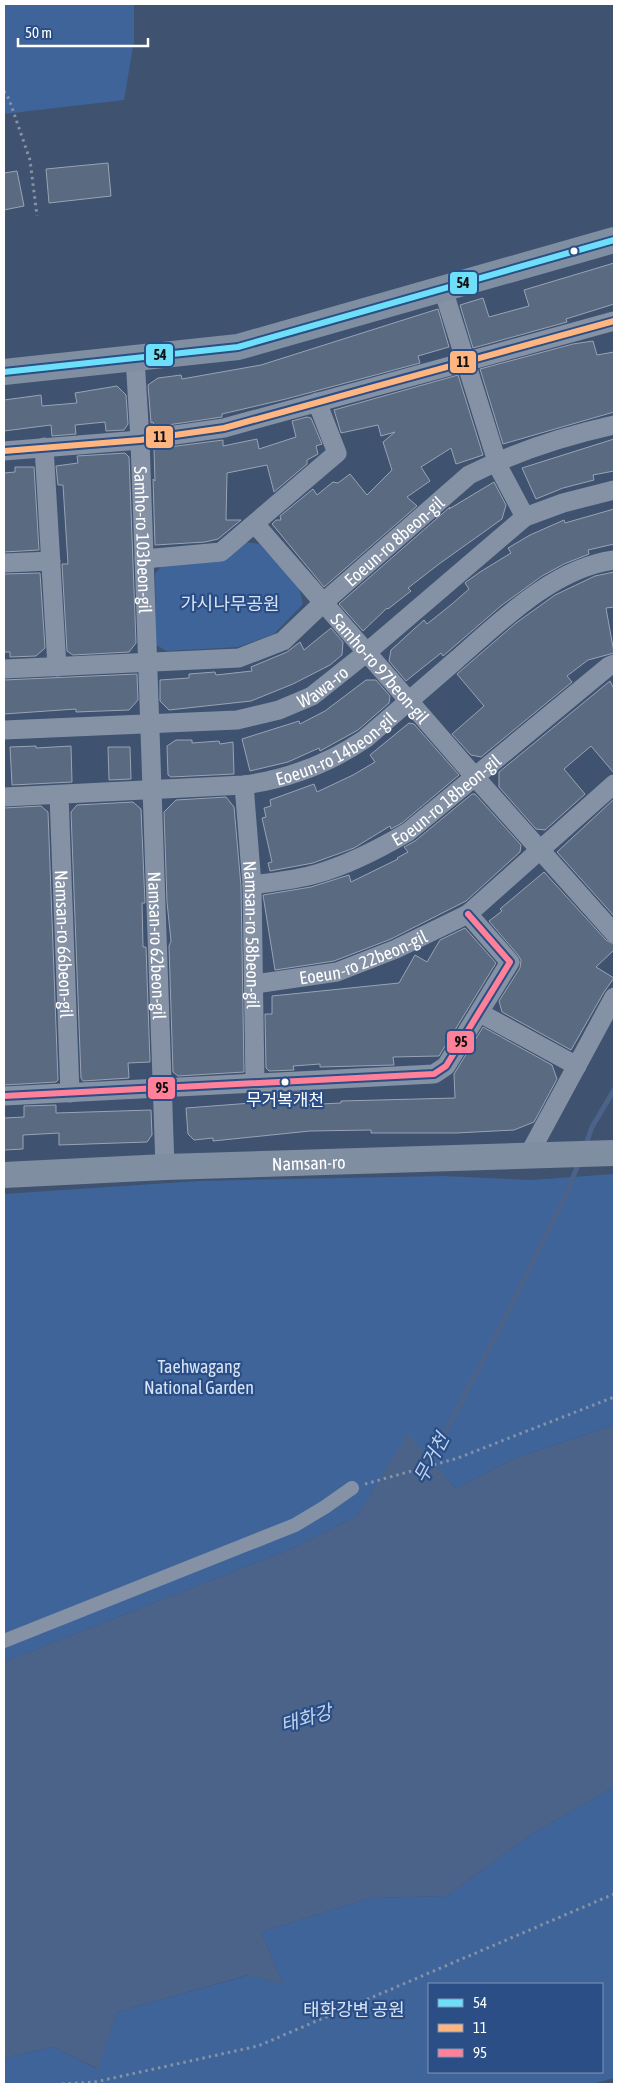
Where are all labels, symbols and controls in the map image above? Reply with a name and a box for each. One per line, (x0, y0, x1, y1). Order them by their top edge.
scale bar (18, 15, 148, 47)
text: 50 m (25, 24, 52, 41)
unlabelled marker (569, 246, 579, 256)
line badge: 54 (449, 271, 478, 295)
text: 54 (456, 275, 470, 291)
line badge: 54 (145, 343, 174, 367)
text: 54 (153, 347, 167, 363)
line badge: 11 (449, 350, 477, 374)
text: 11 (456, 354, 470, 370)
line badge: 11 (145, 425, 174, 449)
text: 11 (153, 429, 167, 445)
street label: Samho-ro 103beon-gil (130, 466, 156, 614)
street label: Eoeun-ro 8beon-gil (340, 491, 448, 590)
park label: 가시나무공원 (180, 593, 280, 614)
street label: Samho-ro 97beon-gil (327, 609, 434, 728)
street label: Wawa-ro (294, 661, 352, 712)
street label: Eoeun-ro 14beon-gil (273, 707, 399, 789)
street label: Eoeun-ro 18beon-gil (388, 749, 505, 850)
street label: Namsan-ro 58beon-gil (240, 860, 264, 1009)
street label: Namsan-ro 66beon-gil (51, 869, 78, 1019)
street label: Namsan-ro 62beon-gil (144, 871, 170, 1020)
street label: Eoeun-ro 22beon-gil (298, 925, 430, 988)
line badge: 95 (446, 1030, 475, 1054)
text: 95 (454, 1034, 468, 1050)
line badge: 95 (147, 1076, 176, 1100)
marker: 무거복개천 (280, 1077, 290, 1087)
text: 95 (155, 1080, 169, 1096)
place label: 무거복개천 (246, 1090, 324, 1110)
street label: Namsan-ro (272, 1151, 346, 1174)
park label: Taehwagang National Garden (144, 1356, 254, 1398)
water label: 무거천 (409, 1428, 454, 1486)
water label: 태화강 (278, 1700, 337, 1736)
legend (428, 1983, 603, 2073)
text: 54 (473, 1994, 487, 2011)
park label: 태화강변 공원 (303, 1999, 405, 2020)
text: 11 (473, 2019, 487, 2036)
text: 95 (473, 2044, 487, 2061)

